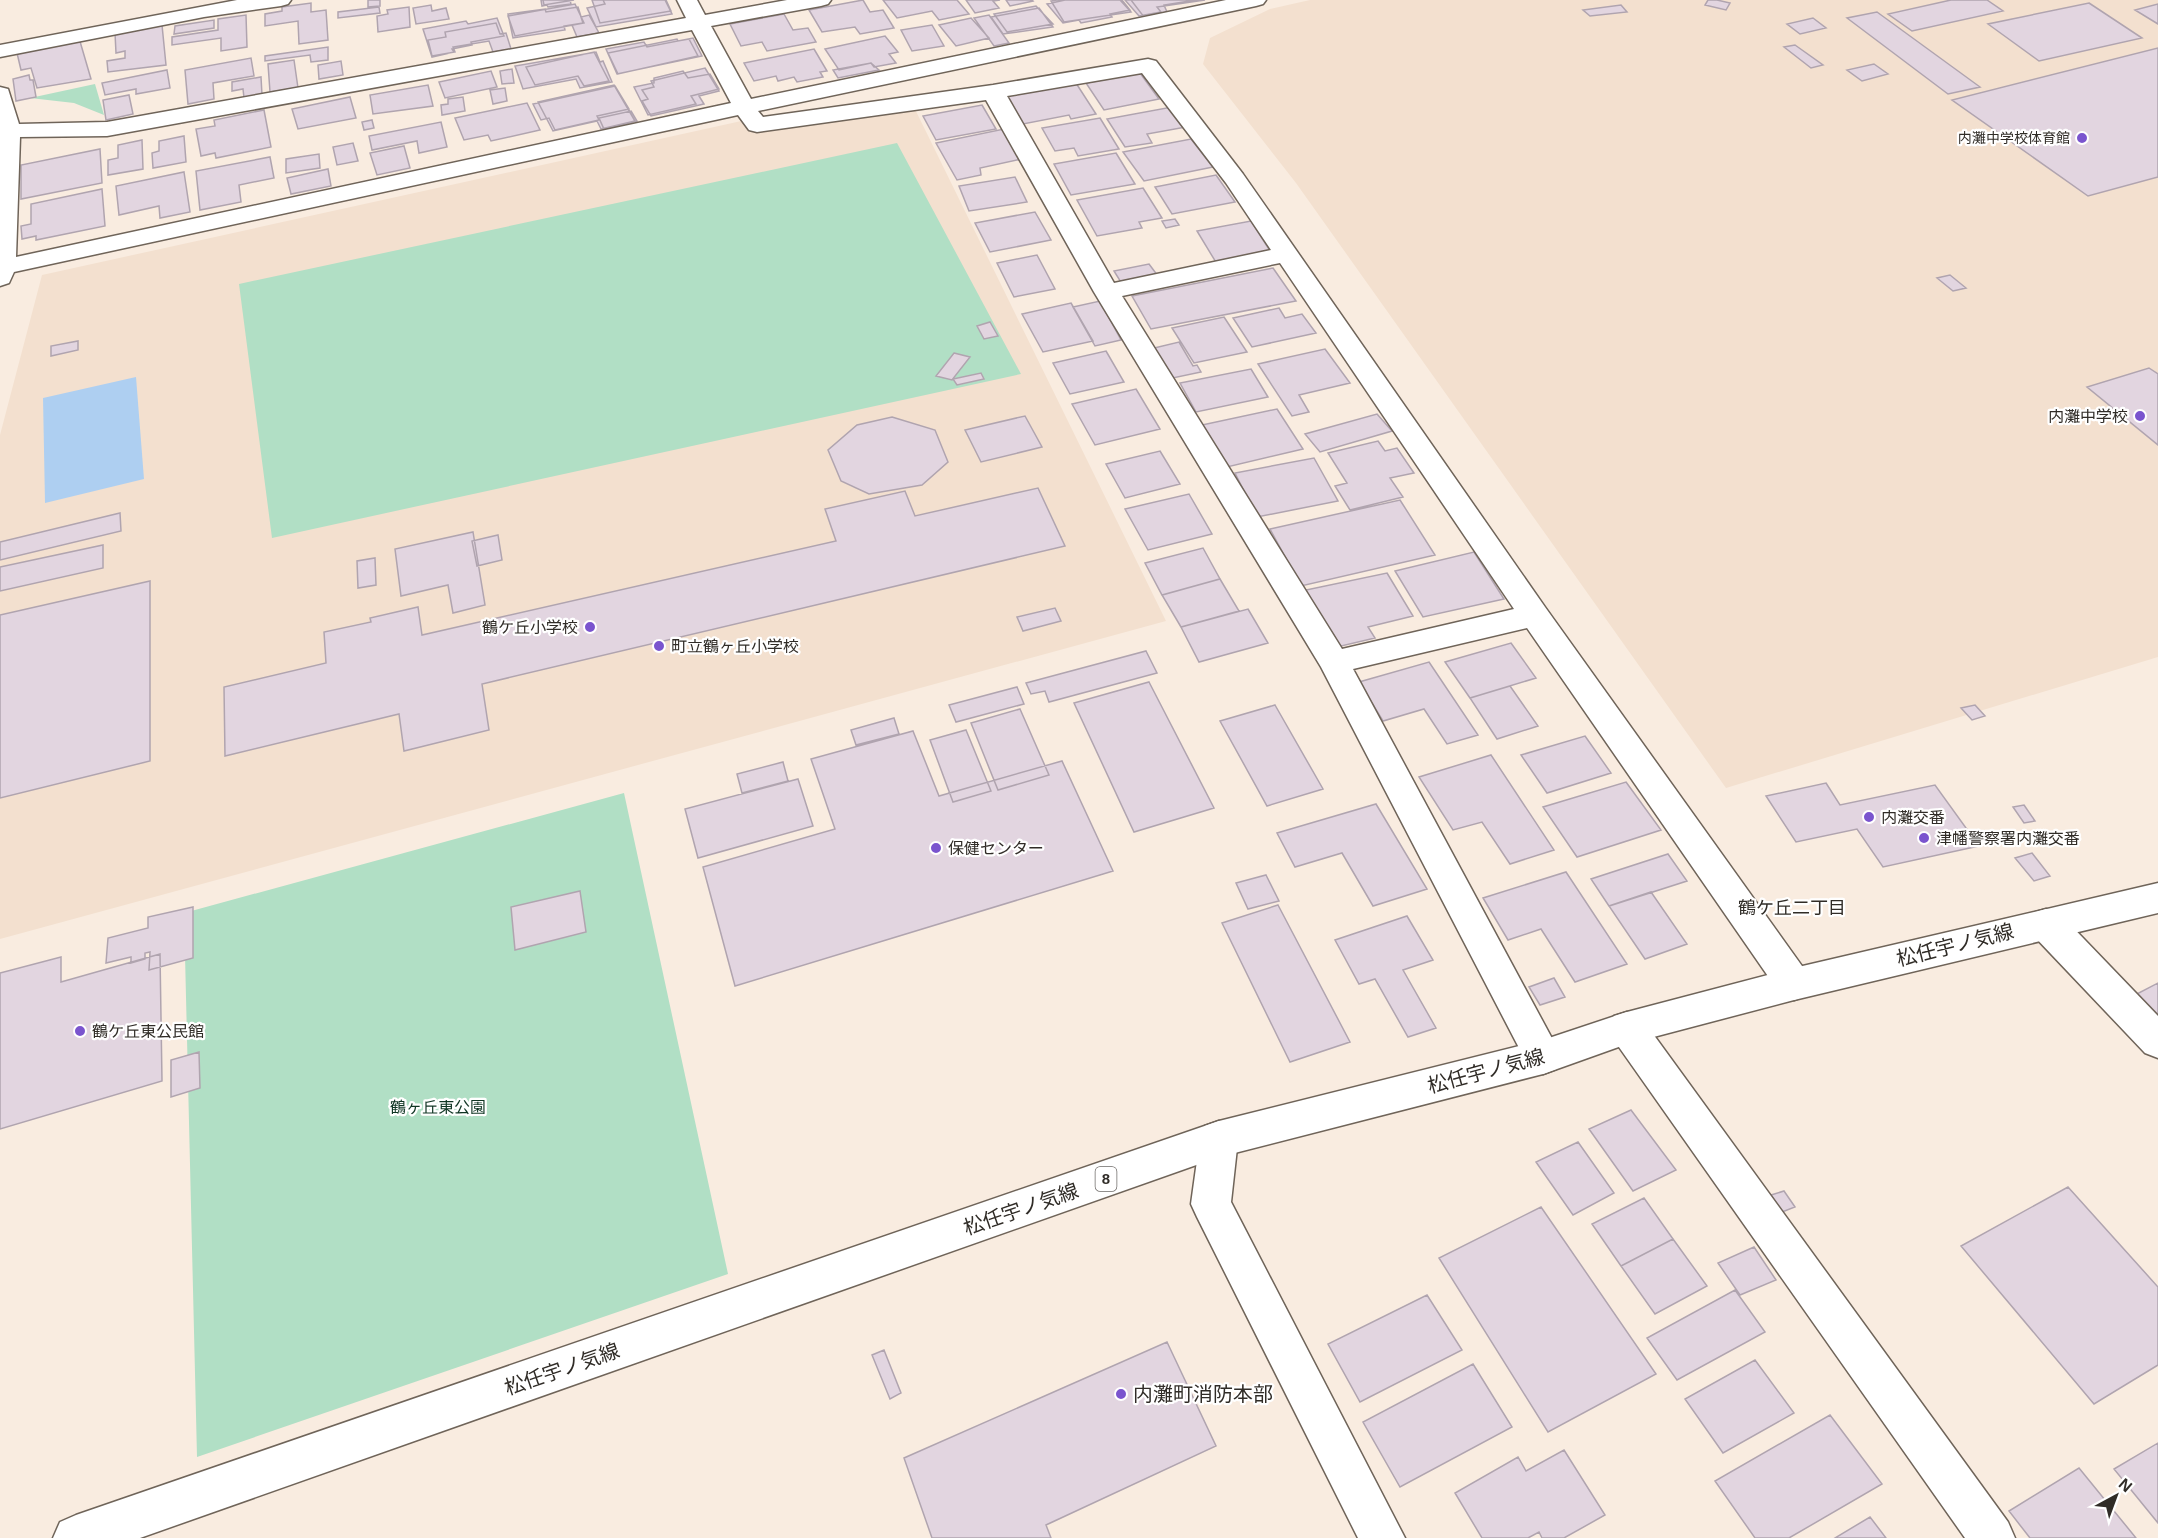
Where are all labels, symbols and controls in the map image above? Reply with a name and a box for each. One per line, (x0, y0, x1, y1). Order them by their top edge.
place label: 内灘中学校体育館 (1958, 130, 2070, 146)
marker: 内灘中学校体育館 (2075, 131, 2089, 145)
place label: 内灘中学校 (2048, 408, 2128, 425)
marker: 内灘中学校 (2133, 409, 2147, 423)
place label: 鶴ケ丘小学校 (482, 619, 578, 636)
marker: 鶴ケ丘小学校 (583, 620, 597, 634)
place label: 町立鶴ヶ丘小学校 (671, 638, 799, 655)
marker: 町立鶴ヶ丘小学校 (652, 639, 666, 653)
place label: 内灘交番 (1881, 809, 1945, 826)
marker: 内灘交番 (1862, 810, 1876, 824)
place label: 津幡警察署内灘交番 (1936, 830, 2080, 847)
marker: 津幡警察署内灘交番 (1917, 831, 1931, 845)
place label: 保健センター (948, 840, 1044, 857)
marker: 保健センター (929, 841, 943, 855)
district label: 鶴ケ丘二丁目 (1738, 898, 1846, 918)
street label: 松任宇ノ気線 (1894, 920, 2016, 970)
place label: 鶴ケ丘東公民館 (92, 1023, 204, 1040)
marker: 鶴ケ丘東公民館 (73, 1024, 87, 1038)
street label: 松任宇ノ気線 (1425, 1045, 1547, 1097)
park label: 鶴ヶ丘東公園 (390, 1099, 486, 1116)
road number: 8 (1096, 1167, 1116, 1191)
street label: 松任宇ノ気線 (961, 1179, 1081, 1239)
street label: 松任宇ノ気線 (502, 1339, 622, 1399)
place label: 内灘町消防本部 (1133, 1383, 1273, 1405)
marker: 内灘町消防本部 (1114, 1387, 1128, 1401)
north arrow (2086, 1466, 2146, 1526)
text: N (2116, 1475, 2135, 1495)

